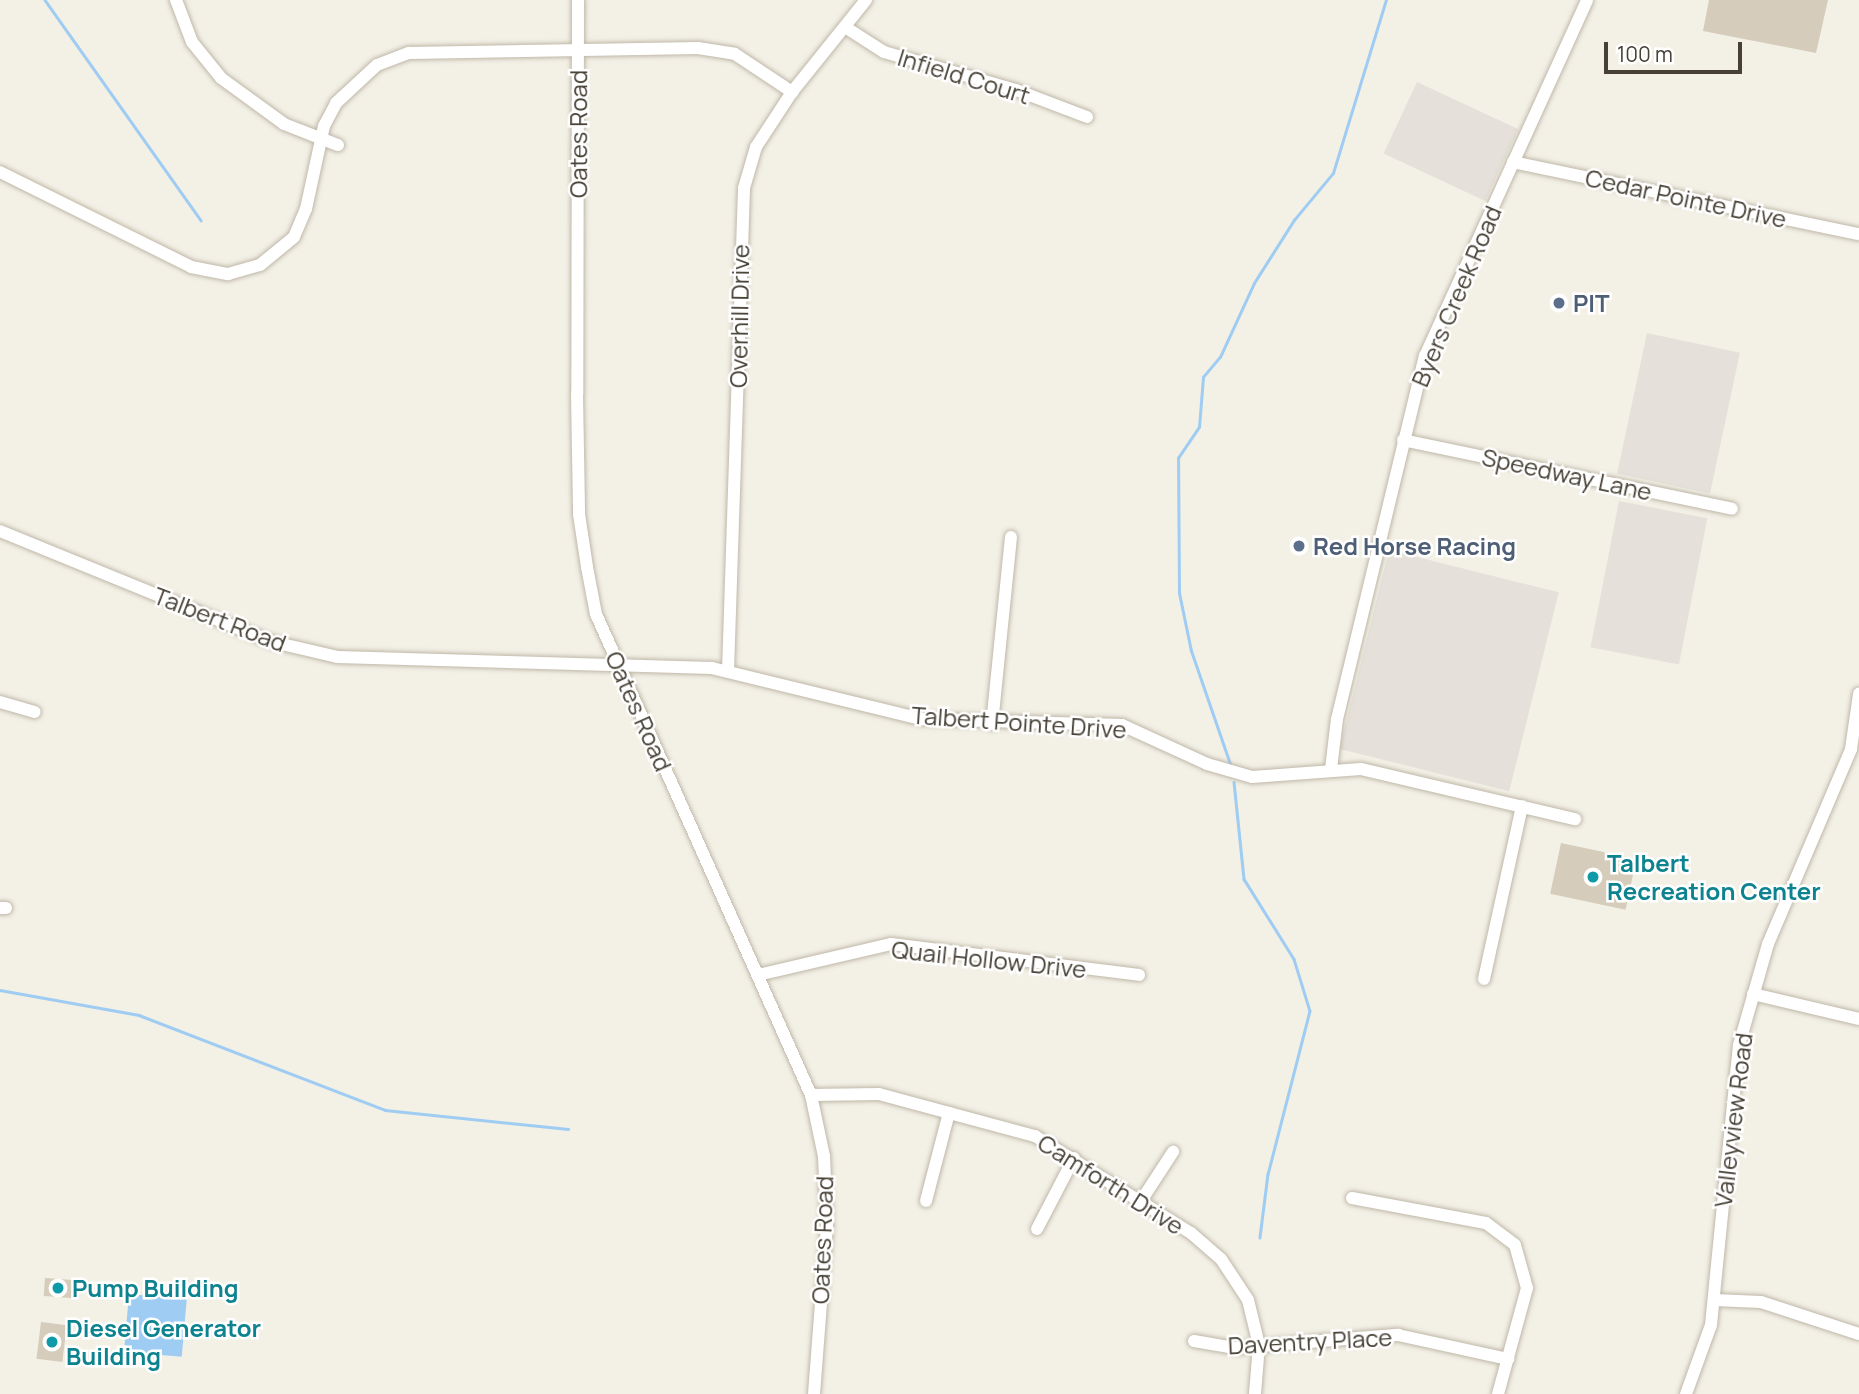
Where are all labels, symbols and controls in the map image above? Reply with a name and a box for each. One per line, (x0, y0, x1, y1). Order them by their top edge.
scale bar (1607, 28, 1745, 72)
text: 100 m (1617, 40, 1673, 68)
street label: Infield Court (894, 42, 1034, 110)
street label: Oates Road (564, 70, 592, 198)
street label: Cedar Pointe Drive (1583, 163, 1789, 233)
street label: Byers Creek Road (1405, 201, 1507, 391)
street label: Overhill Drive (723, 244, 755, 388)
place label: PIT (1573, 289, 1610, 317)
marker: PIT (1551, 295, 1567, 311)
street label: Speedway Lane (1479, 442, 1655, 506)
place label: Red Horse Racing (1313, 532, 1516, 560)
marker: Red Horse Racing (1291, 538, 1307, 554)
street label: Talbert Road (150, 581, 290, 657)
street label: Oates Road (600, 647, 678, 775)
street label: Talbert Pointe Drive (911, 700, 1127, 744)
place label: Talbert Recreation Center (1607, 849, 1821, 905)
marker: Talbert Recreation Center (1585, 869, 1601, 885)
street label: Quail Hollow Drive (890, 934, 1088, 984)
street label: Valleyview Road (1708, 1031, 1758, 1209)
street label: Camforth Drive (1033, 1128, 1189, 1240)
street label: Oates Road (805, 1175, 839, 1305)
place label: Pump Building (72, 1274, 238, 1302)
marker: Pump Building (50, 1280, 66, 1296)
place label: Diesel Generator Building (66, 1314, 261, 1370)
street label: Daventry Place (1227, 1322, 1393, 1360)
marker: Diesel Generator Building (44, 1334, 60, 1350)

